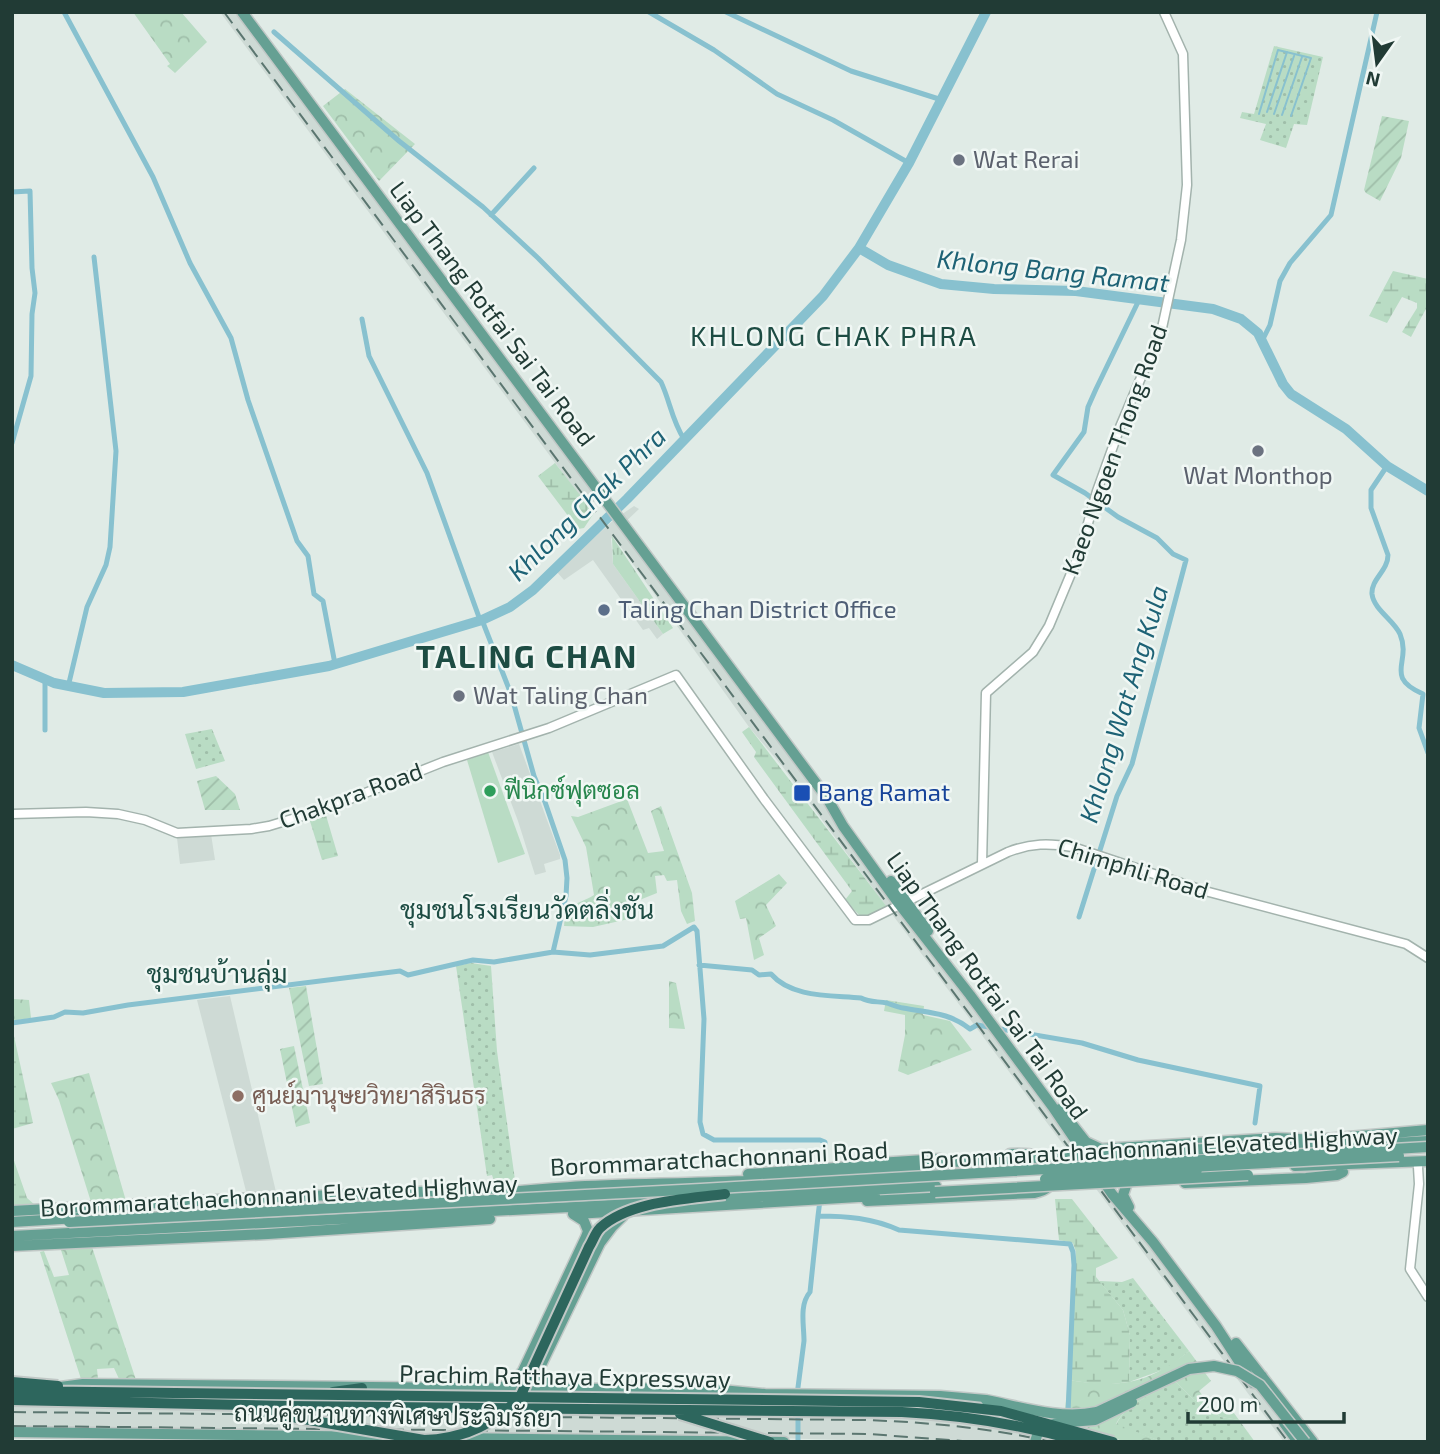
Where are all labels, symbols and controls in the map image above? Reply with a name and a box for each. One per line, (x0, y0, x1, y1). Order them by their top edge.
north arrow (1342, 28, 1412, 98)
text: N (1363, 67, 1382, 93)
place label: Wat Rerai (973, 144, 1080, 173)
marker: Wat Rerai (951, 152, 967, 168)
street label: Liap Thang Rotfai Sai Tai Road (384, 175, 602, 451)
water label: Khlong Bang Ramat (935, 242, 1171, 297)
district label: KHLONG CHAK PHRA (690, 318, 978, 352)
street label: Kaeo Ngoen Thong Road (1055, 320, 1172, 579)
water label: Khlong Chak Phra (500, 420, 671, 586)
marker: Wat Monthop (1250, 443, 1266, 459)
place label: Wat Monthop (1183, 460, 1333, 489)
water label: Khlong Wat Ang Kula (1072, 581, 1173, 826)
place label: Taling Chan District Office (618, 594, 897, 623)
marker: Taling Chan District Office (596, 602, 612, 618)
district label: TALING CHAN (416, 636, 638, 674)
place label: Wat Taling Chan (473, 680, 648, 709)
marker: Wat Taling Chan (451, 688, 467, 704)
street label: Chakpra Road (275, 755, 426, 834)
place label: ฟีนิกซ์ฟุตซอล (504, 775, 640, 807)
place label: Bang Ramat (818, 777, 950, 806)
marker: ฟีนิกซ์ฟุตซอล (482, 783, 498, 799)
marker: Bang Ramat (792, 783, 812, 803)
street label: Chimphli Road (1055, 831, 1212, 904)
street label: Liap Thang Rotfai Sai Tai Road (881, 846, 1095, 1125)
district label: ชุมชนโรงเรียนวัดตลิ่งชัน (400, 889, 654, 928)
district label: ชุมชนบ้านลุ่ม (146, 957, 288, 992)
place label: ศูนย์มานุษยวิทยาสิรินธร (252, 1080, 486, 1113)
marker: ศูนย์มานุษยวิทยาสิรินธร (230, 1088, 246, 1104)
street label: Borommaratchachonnani Elevated Highway (919, 1119, 1399, 1173)
street label: Borommaratchachonnani Road (549, 1134, 889, 1181)
street label: Borommaratchachonnani Elevated Highway (39, 1167, 519, 1221)
street label: Prachim Ratthaya Expressway (399, 1358, 731, 1393)
scale bar (1188, 1380, 1344, 1424)
text: 200 m (1198, 1391, 1258, 1416)
street label: ถนนคู่ขนานทางพิเศษประจิมรัถยา (234, 1397, 562, 1436)

